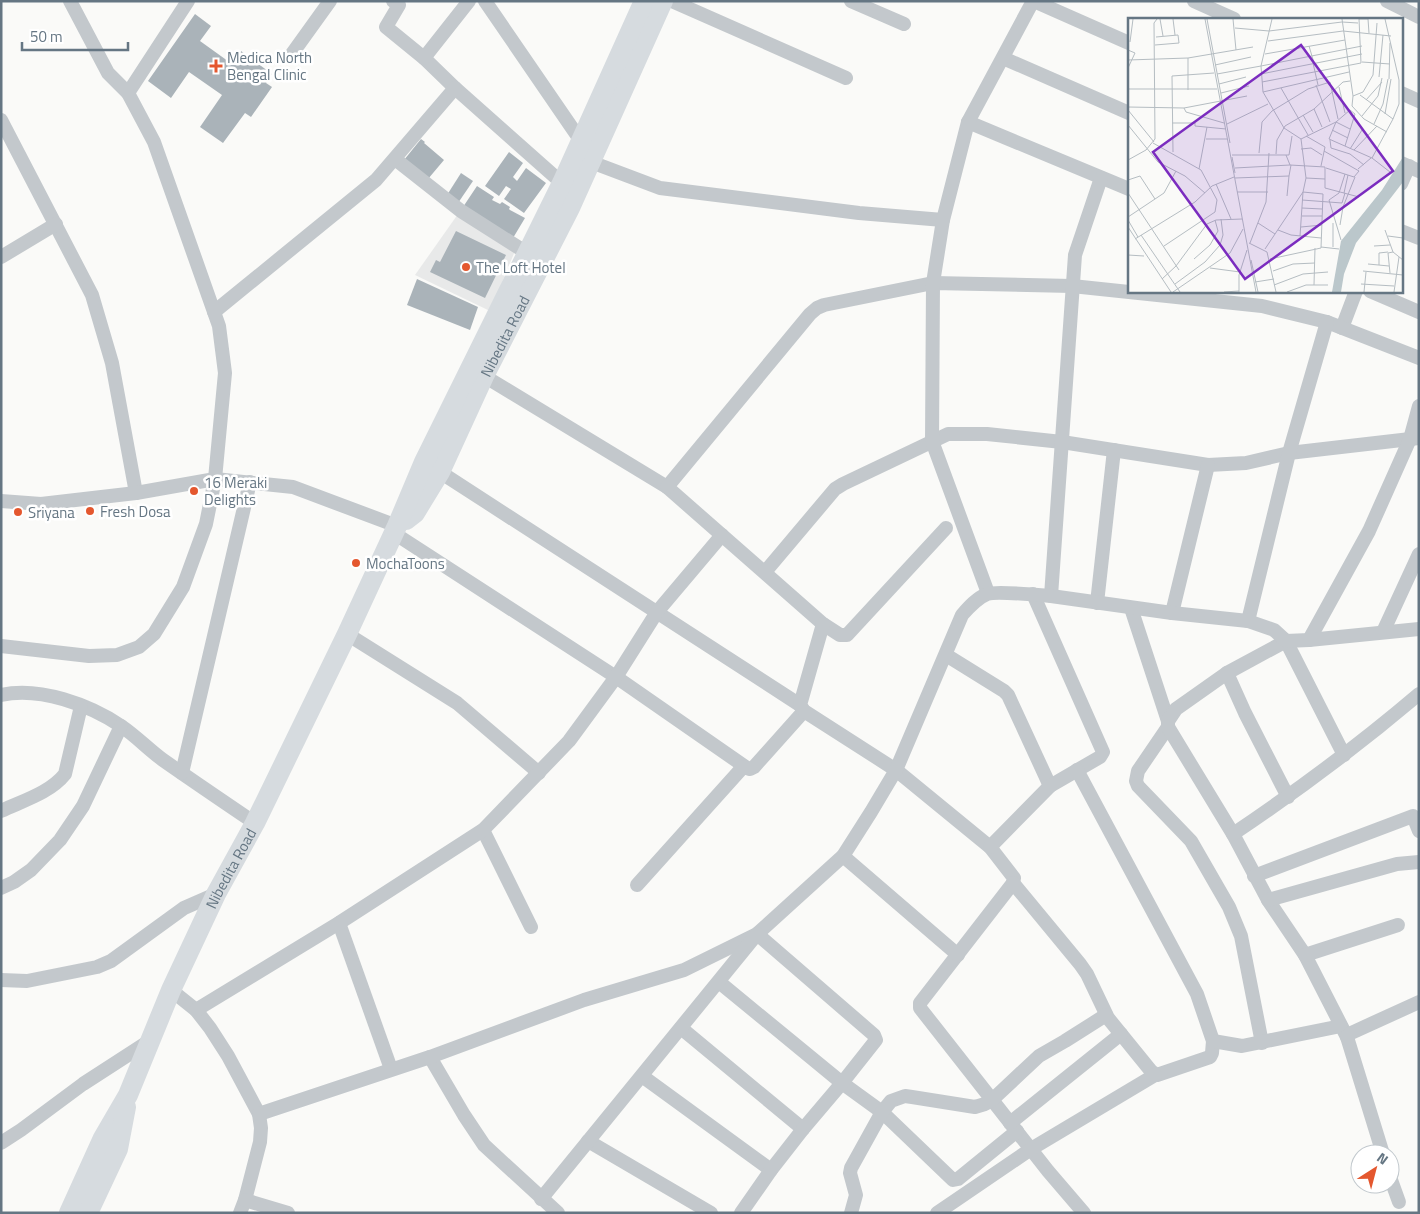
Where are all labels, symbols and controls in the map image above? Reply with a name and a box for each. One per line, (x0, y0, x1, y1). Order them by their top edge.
inset map (1128, 18, 1402, 292)
scale bar (22, 20, 129, 52)
text: 50 m (30, 25, 63, 48)
place label: Medica North Bengal Clinic (227, 46, 312, 86)
marker: Medica North Bengal Clinic (209, 59, 223, 73)
place label: The Loft Hotel (476, 256, 566, 279)
marker: The Loft Hotel (460, 261, 472, 273)
street label: Nibedita Road (474, 291, 535, 381)
place label: 16 Meraki Delights (204, 471, 267, 511)
marker: 16 Meraki Delights (188, 485, 200, 497)
place label: Fresh Dosa (100, 500, 171, 523)
place label: Sriyana (28, 501, 75, 524)
marker: Fresh Dosa (84, 505, 96, 517)
marker: Sriyana (12, 506, 24, 518)
place label: MochaToons (366, 552, 445, 575)
marker: MochaToons (350, 557, 362, 569)
street label: Nibedita Road (199, 824, 262, 912)
north arrow (1350, 1144, 1400, 1194)
text: N (1373, 1147, 1393, 1169)

